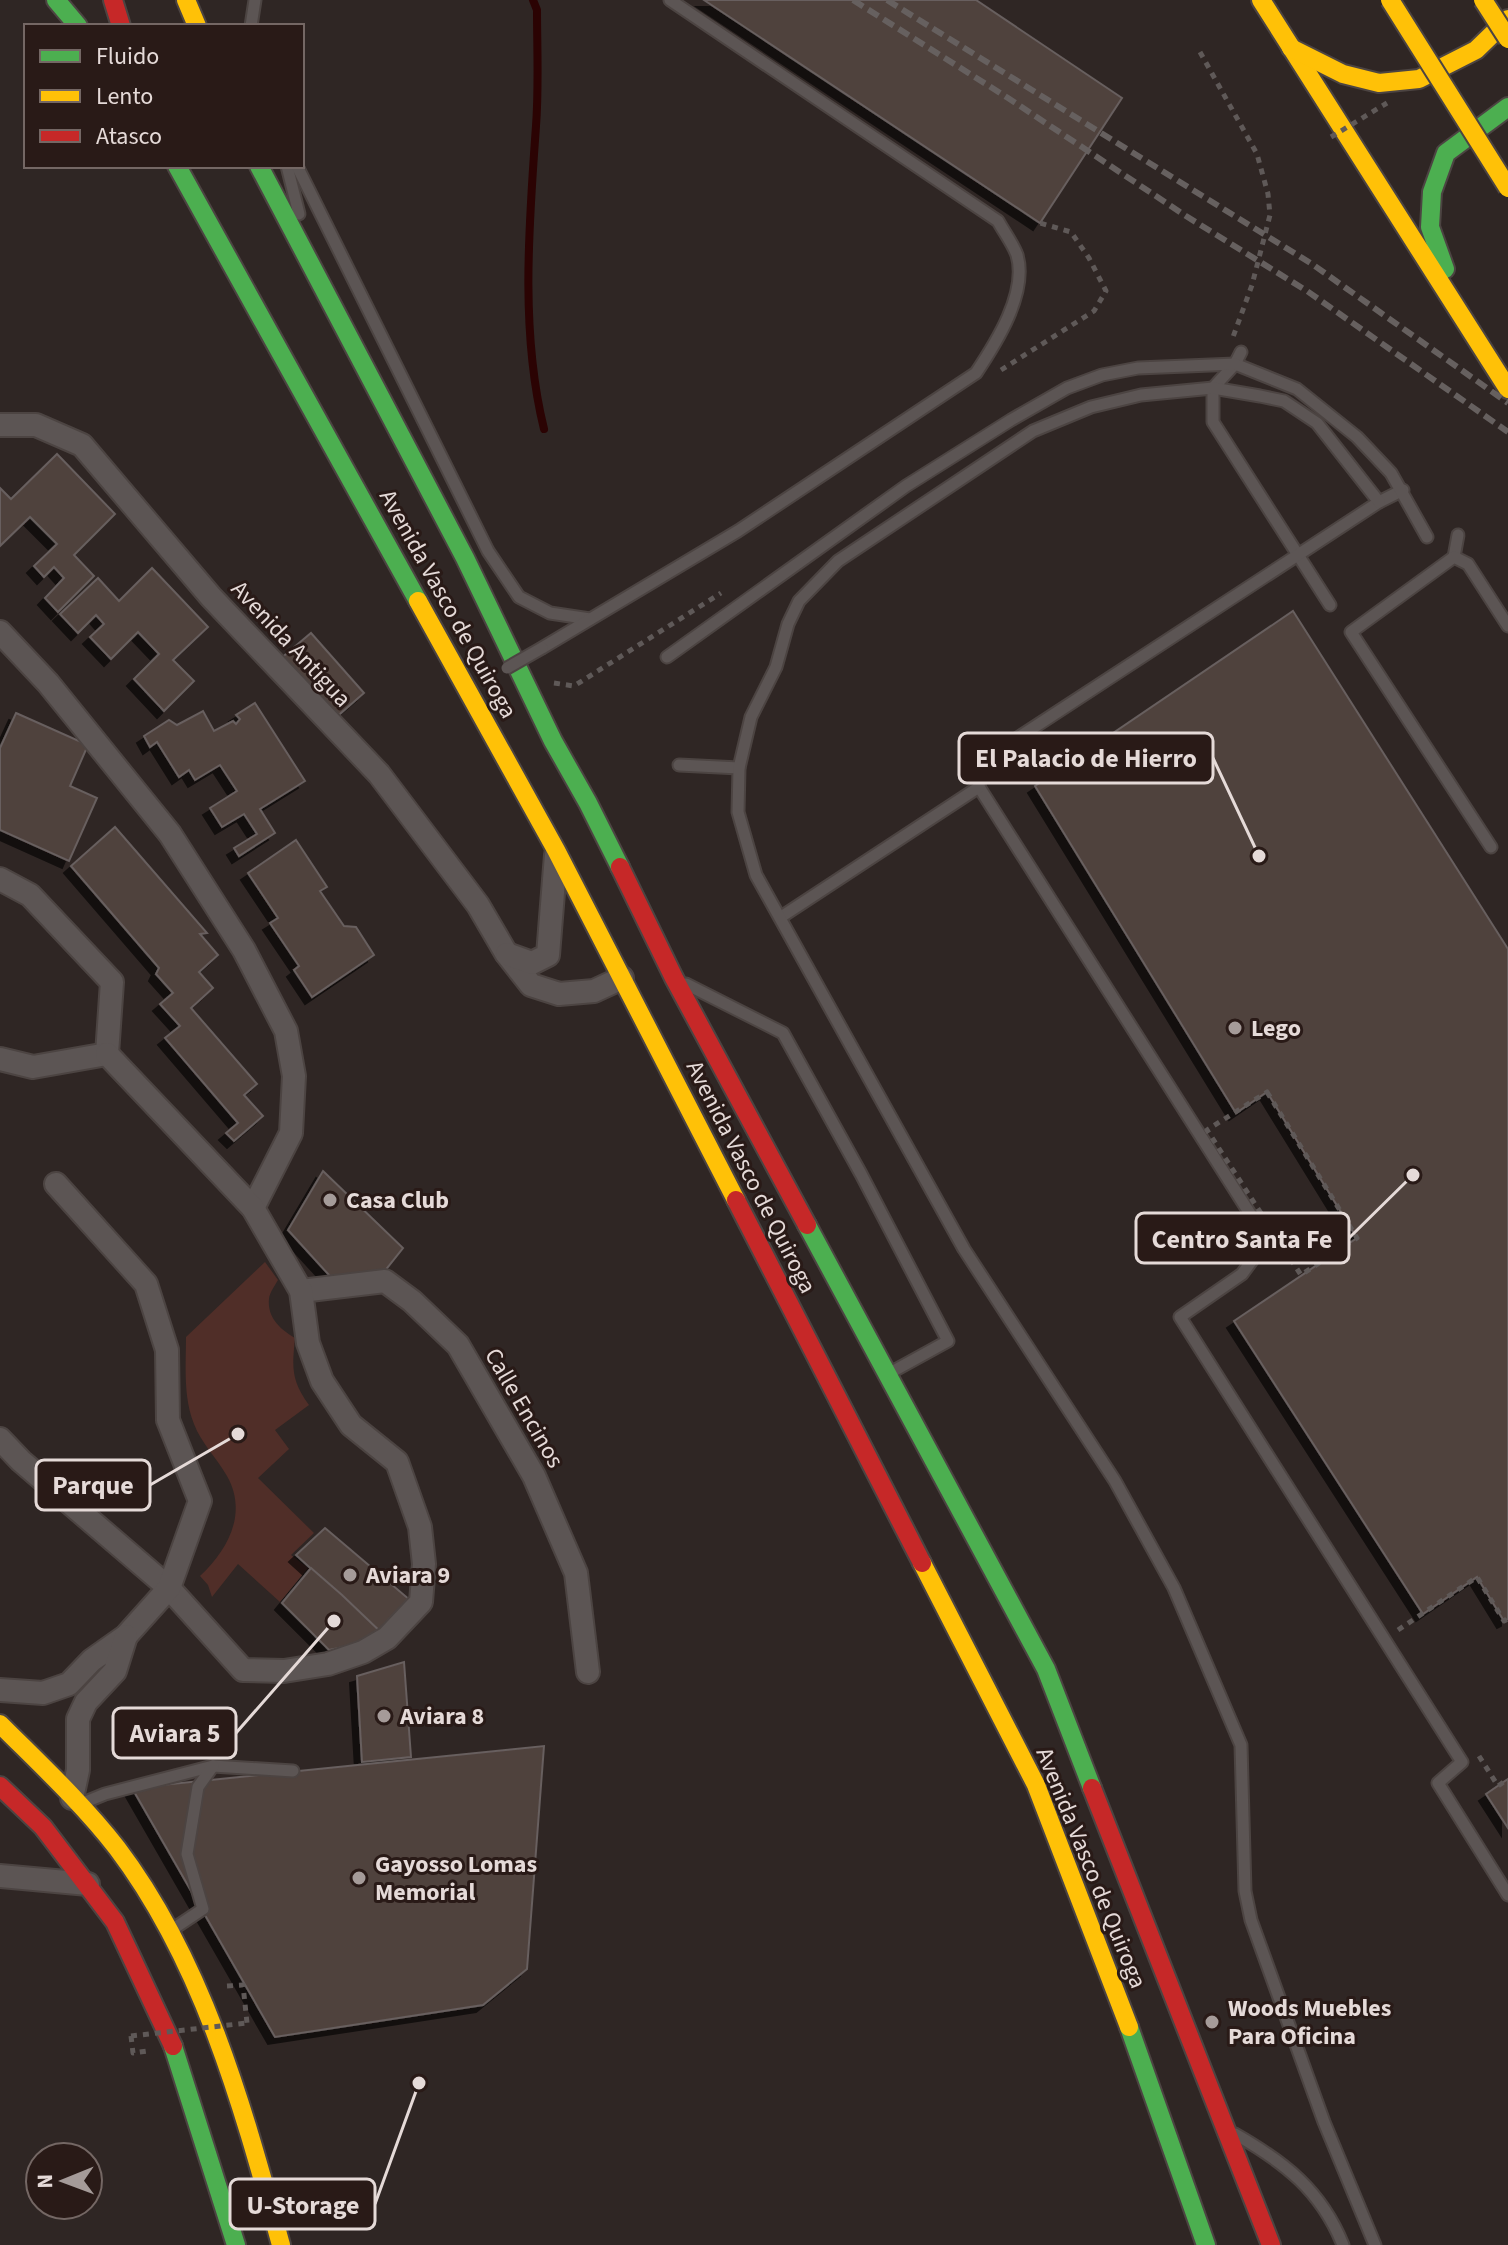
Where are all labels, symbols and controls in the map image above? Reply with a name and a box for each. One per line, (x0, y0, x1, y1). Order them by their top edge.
legend (24, 24, 304, 168)
text: Fluido (96, 39, 159, 74)
text: Lento (96, 79, 153, 114)
text: Atasco (96, 119, 162, 154)
street label: Avenida Vasco de Quiroga (370, 483, 526, 725)
street label: Avenida Antigua (223, 573, 359, 715)
callout: El Palacio de Hierro (959, 733, 1213, 783)
text: El Palacio de Hierro (975, 740, 1197, 777)
place label: Lego (1251, 1011, 1301, 1046)
marker: Lego (1226, 1019, 1244, 1037)
street label: Avenida Vasco de Quiroga (677, 1054, 825, 1300)
place label: Casa Club (346, 1183, 449, 1218)
marker: Casa Club (321, 1191, 339, 1209)
callout: Centro Santa Fe (1136, 1213, 1349, 1263)
text: Centro Santa Fe (1151, 1221, 1333, 1258)
street label: Calle Encinos (475, 1341, 573, 1475)
callout: Parque (36, 1460, 150, 1510)
text: Parque (52, 1467, 134, 1504)
place label: Aviara 9 (365, 1558, 450, 1593)
marker: Aviara 9 (341, 1566, 359, 1584)
place label: Aviara 8 (399, 1699, 484, 1734)
marker: Aviara 8 (375, 1707, 393, 1725)
callout: Aviara 5 (113, 1708, 236, 1758)
text: Aviara 5 (128, 1715, 221, 1752)
street label: Avenida Vasco de Quiroga (1027, 1742, 1155, 1994)
place label: Gayosso Lomas Memorial (375, 1847, 537, 1910)
marker: Gayosso Lomas Memorial (350, 1869, 368, 1887)
place label: Woods Muebles Para Oficina (1228, 1991, 1391, 2054)
marker: Woods Muebles Para Oficina (1203, 2013, 1221, 2031)
north arrow (24, 2141, 104, 2221)
text: N (29, 2174, 61, 2189)
callout: U-Storage (230, 2179, 375, 2229)
text: U-Storage (246, 2187, 360, 2224)

